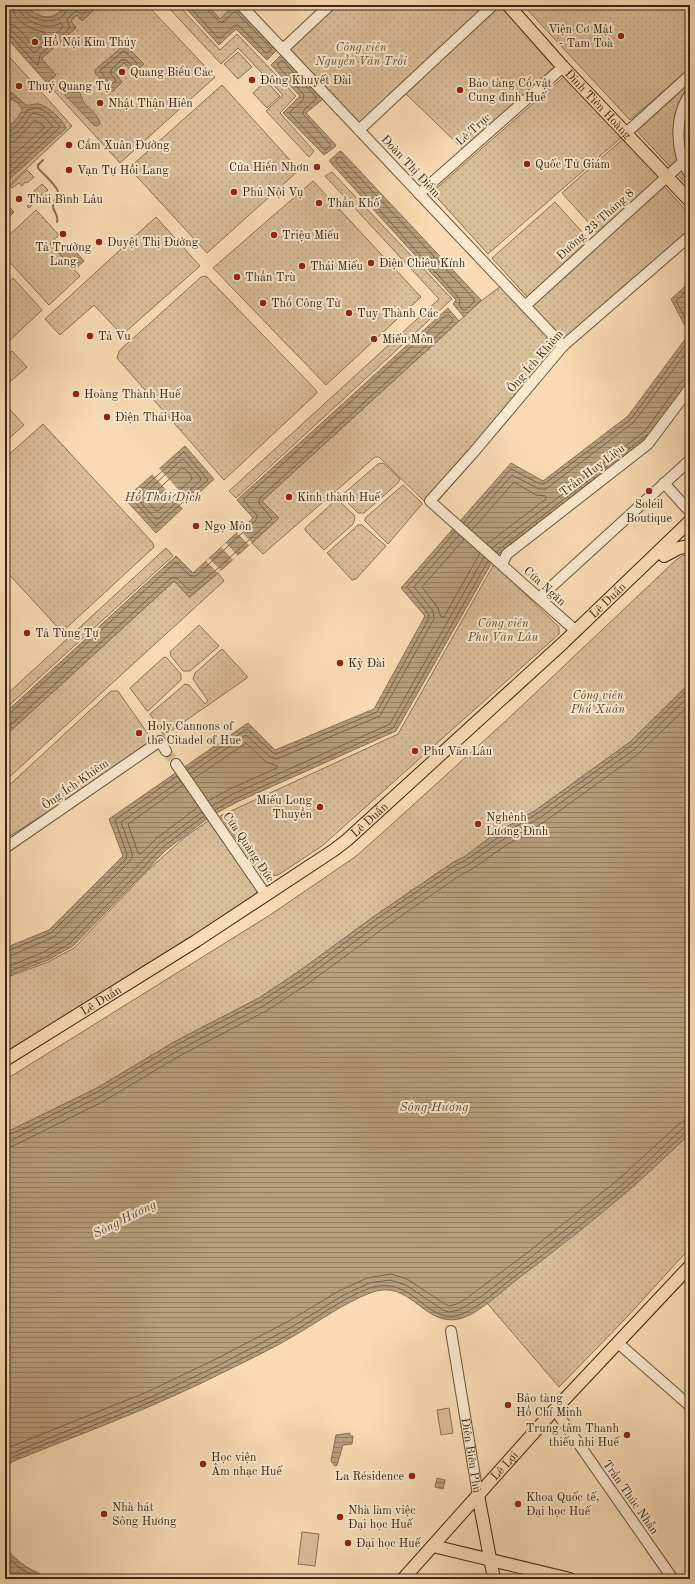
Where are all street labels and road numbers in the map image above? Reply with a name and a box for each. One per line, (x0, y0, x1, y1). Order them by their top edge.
street label: Đinh Tiên Hoàng (562, 68, 633, 142)
street label: Lê Trực (454, 111, 493, 148)
street label: Đoàn Thị Điểm (379, 132, 444, 200)
street label: Đường 23 Tháng 8 (555, 187, 637, 262)
street label: Ông Ích Khiêm (503, 326, 566, 395)
street label: Trần Huy Liệu (557, 441, 628, 499)
street label: Cửa Ngăn (521, 565, 568, 609)
street label: Lê Duẩn (588, 580, 629, 621)
street label: Ông Ích Khiêm (38, 755, 112, 812)
street label: Lê Duẩn (349, 800, 391, 840)
street label: Cửa Quảng Đức (220, 810, 276, 885)
street label: Lê Duẩn (79, 984, 124, 1018)
street label: Điện Biên Phủ (458, 1417, 483, 1494)
street label: Lê Lợi (489, 1450, 521, 1483)
street label: Trần Thúc Nhẫn (600, 1457, 662, 1537)

